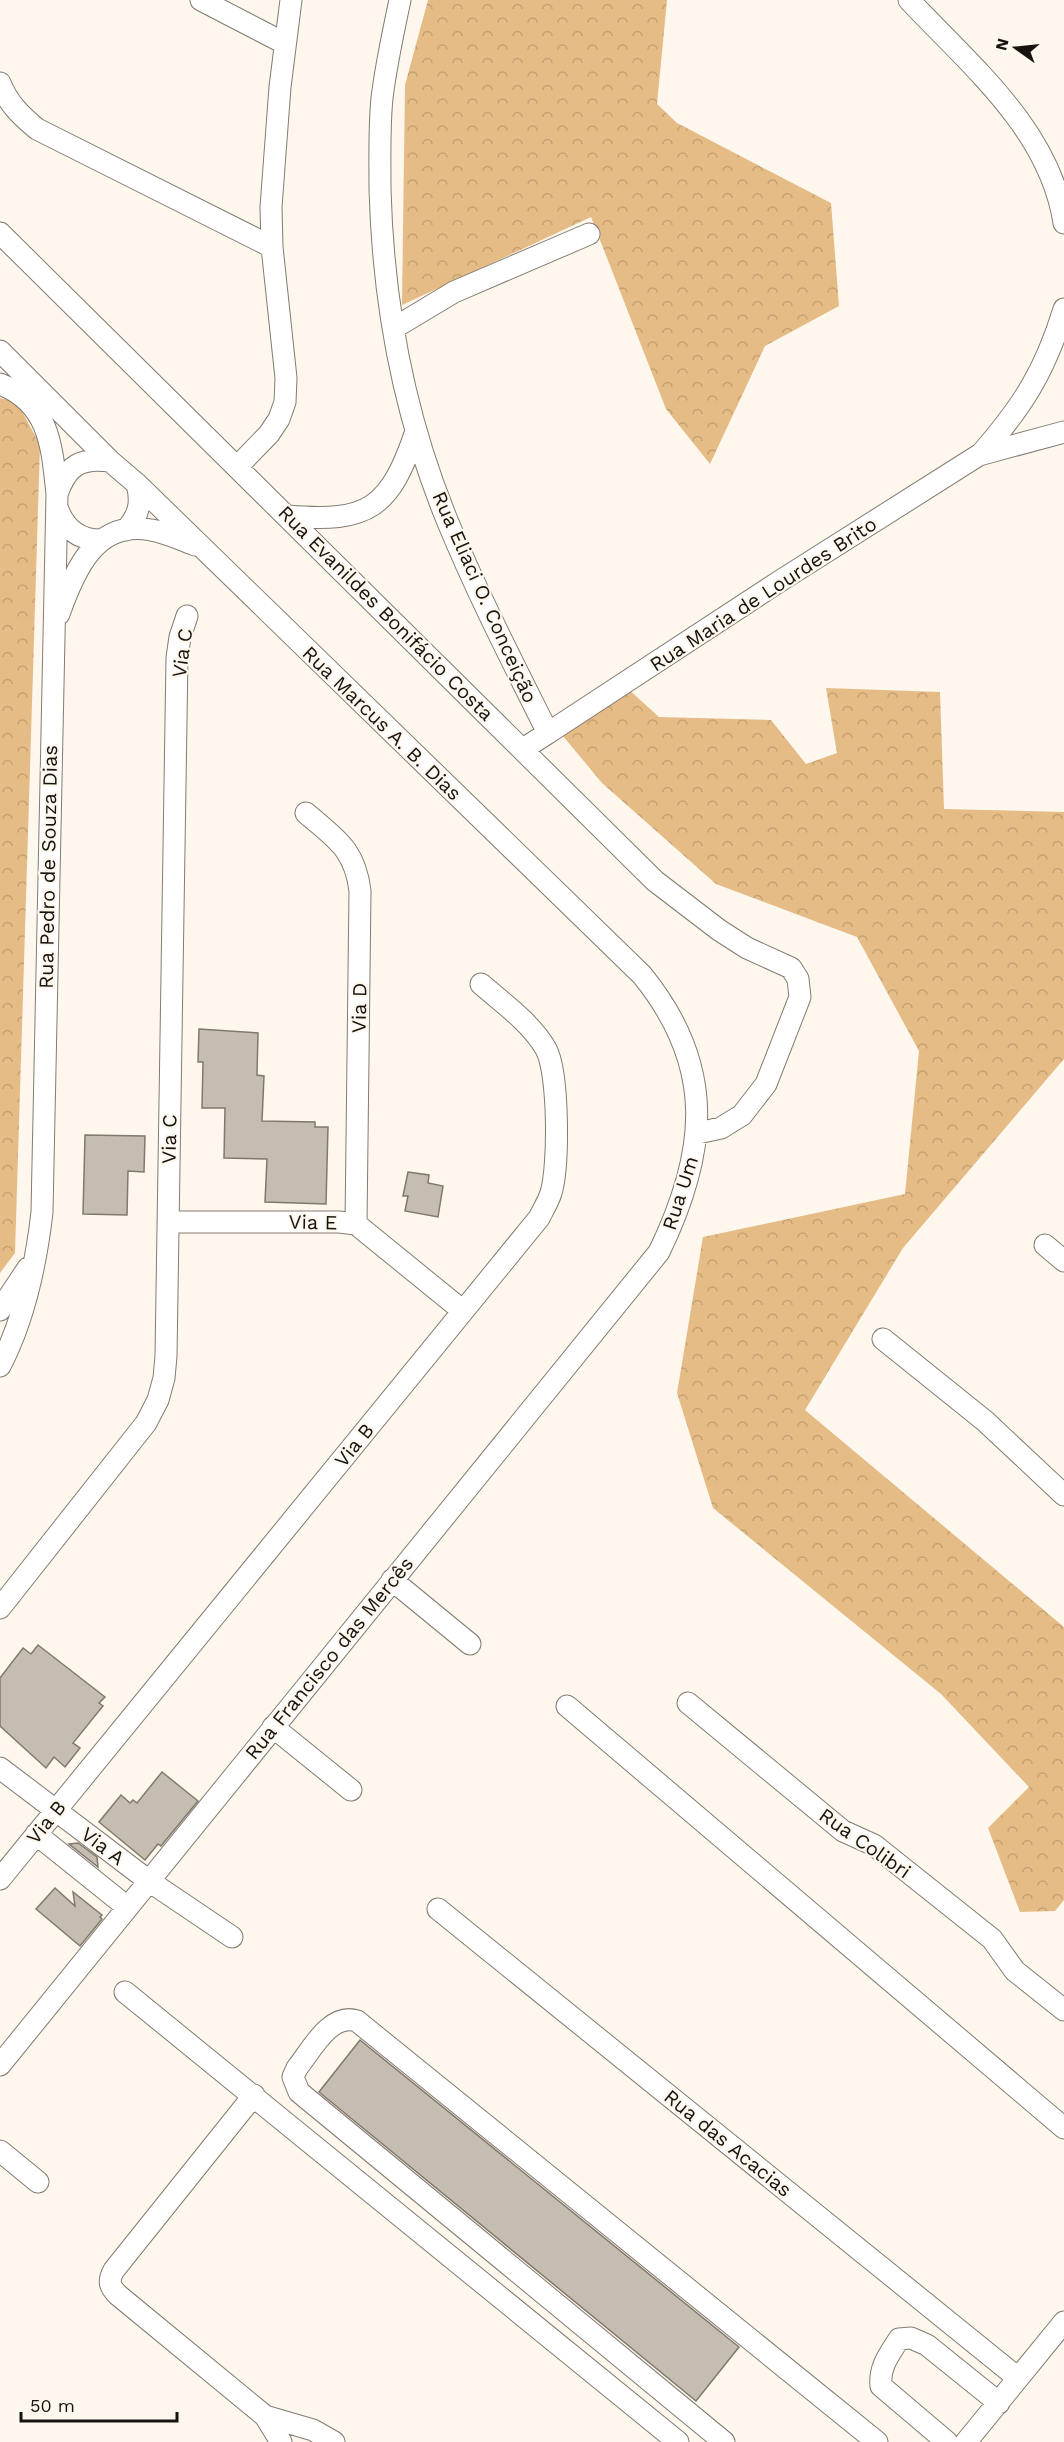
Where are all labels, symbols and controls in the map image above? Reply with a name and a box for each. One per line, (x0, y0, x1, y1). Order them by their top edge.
north arrow (986, 18, 1046, 78)
text: N (991, 36, 1013, 52)
street label: Rua Eliaci O. Conceição (427, 487, 543, 707)
street label: Rua Evanildes Bonifácio Costa (273, 500, 499, 726)
street label: Rua Maria de Lourdes Brito (645, 512, 881, 676)
street label: Via C (167, 627, 197, 679)
street label: Rua Marcus A. B. Dias (298, 641, 466, 805)
street label: Rua Pedro de Souza Dias (34, 745, 62, 989)
street label: Via D (347, 983, 371, 1033)
street label: Via C (157, 1114, 181, 1164)
street label: Rua Um (657, 1153, 703, 1233)
street label: Via E (288, 1210, 338, 1234)
street label: Via B (329, 1418, 379, 1472)
street label: Rua Francisco das Mercês (240, 1552, 418, 1764)
street label: Via B (21, 1795, 71, 1849)
street label: Rua Colibri (815, 1803, 915, 1883)
street label: Via A (76, 1822, 130, 1870)
street label: Rua das Acacias (659, 2084, 797, 2202)
scale bar (21, 2385, 177, 2423)
text: 50 m (30, 2395, 75, 2416)

